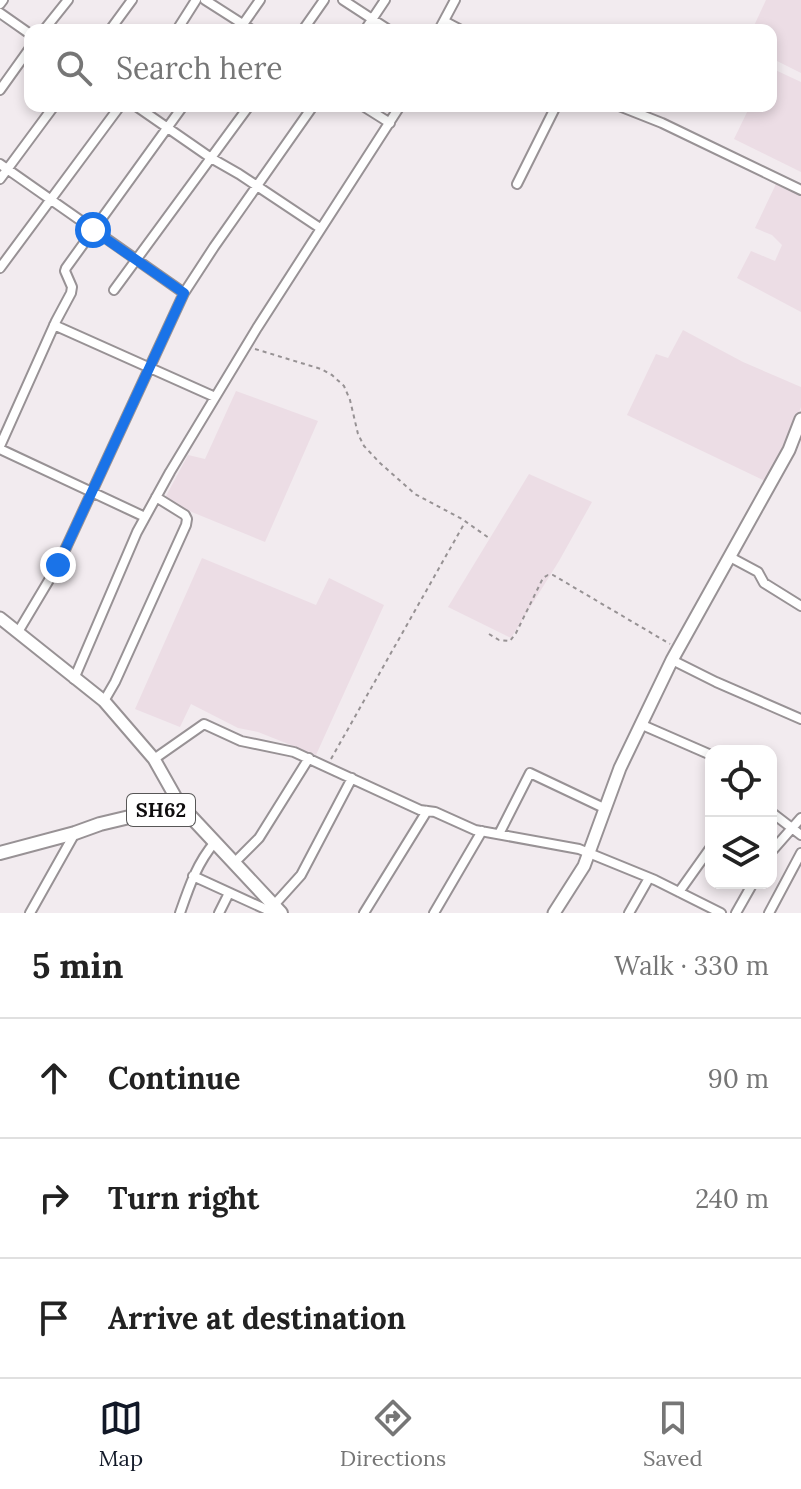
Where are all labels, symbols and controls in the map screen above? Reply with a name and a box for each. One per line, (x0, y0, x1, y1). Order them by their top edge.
search box (24, 24, 777, 112)
icon: search (52, 46, 96, 90)
text: Search here (116, 49, 283, 87)
route start (75, 212, 111, 248)
route end (40, 547, 76, 583)
map controls (705, 745, 777, 889)
button: locate (705, 745, 777, 817)
road number: SH62 (127, 794, 195, 826)
button: layers (705, 817, 777, 889)
text: 5 min (32, 944, 123, 987)
text: Walk · 330 m (614, 949, 769, 982)
icon: ahead (32, 1056, 76, 1100)
text: Continue (108, 1059, 240, 1097)
text: 90 m (708, 1062, 769, 1095)
icon: right (32, 1176, 76, 1220)
text: Turn right (108, 1179, 259, 1217)
text: 240 m (695, 1182, 769, 1215)
icon: arrive (32, 1296, 76, 1340)
text: Arrive at destination (108, 1299, 406, 1337)
tab: Map (98, 1396, 143, 1472)
tab: Directions (340, 1396, 446, 1472)
tab: Saved (643, 1396, 703, 1472)

